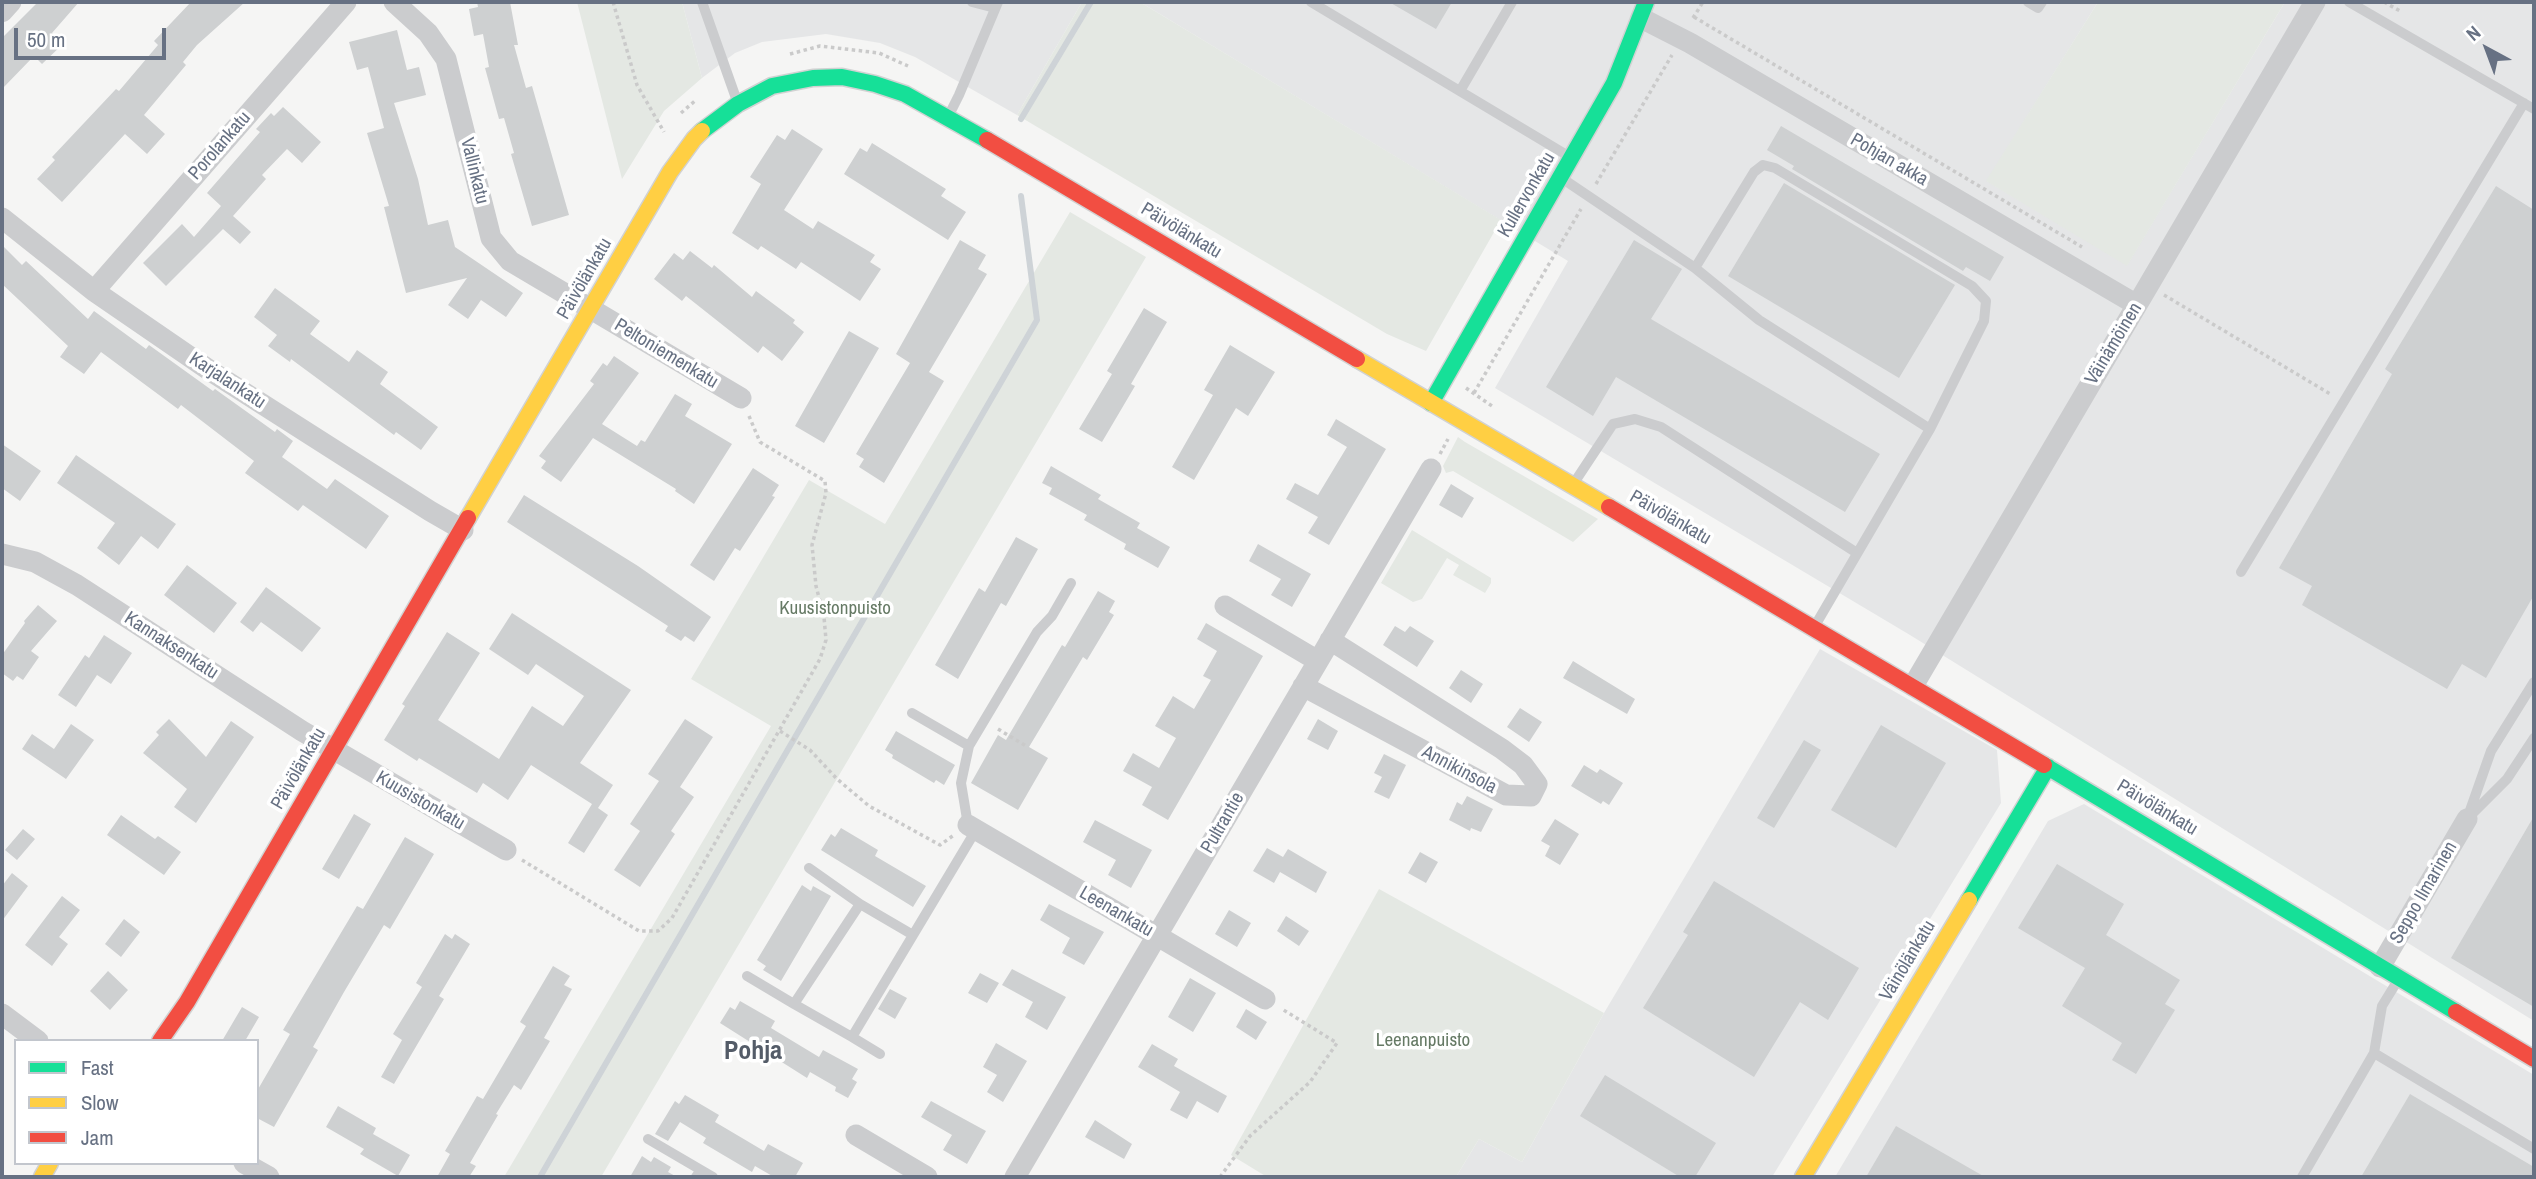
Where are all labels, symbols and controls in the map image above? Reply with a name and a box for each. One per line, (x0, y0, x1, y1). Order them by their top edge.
scale bar (18, 14, 170, 58)
north arrow (2452, 14, 2522, 84)
text: N (2460, 20, 2486, 47)
text: 50 m (27, 25, 65, 54)
street label: Porolankatu (184, 107, 256, 185)
street label: Pohjan akka (1846, 129, 1932, 191)
street label: Vallinkatu (455, 136, 493, 206)
street label: Kullervonkatu (1494, 148, 1560, 242)
street label: Päivölänkatu (1137, 198, 1225, 264)
street label: Päivölänkatu (553, 234, 617, 324)
street label: Väinämöinen (2081, 299, 2147, 389)
street label: Peltoniemenkatu (610, 314, 722, 394)
street label: Karjalankatu (184, 348, 270, 414)
street label: Päivölänkatu (1625, 486, 1715, 550)
park label: Kuusistonpuisto (779, 598, 891, 620)
street label: Kannaksenkatu (120, 607, 222, 685)
street label: Päivölänkatu (267, 724, 331, 814)
street label: Annikinsola (1418, 741, 1500, 799)
street label: Kuusistonkatu (372, 766, 468, 836)
street label: Päivölänkatu (2113, 775, 2201, 841)
street label: Pultrantie (1196, 788, 1250, 858)
street label: Seppo Ilmarinen (2386, 838, 2462, 948)
street label: Leenankatu (1075, 882, 1157, 942)
street label: Väinölänkatu (1875, 917, 1941, 1005)
park label: Leenanpuisto (1376, 1030, 1470, 1052)
district label: Pohja (724, 1036, 782, 1068)
legend (14, 1039, 259, 1165)
text: Fast (81, 1053, 114, 1082)
text: Slow (81, 1088, 118, 1117)
text: Jam (81, 1123, 114, 1152)

